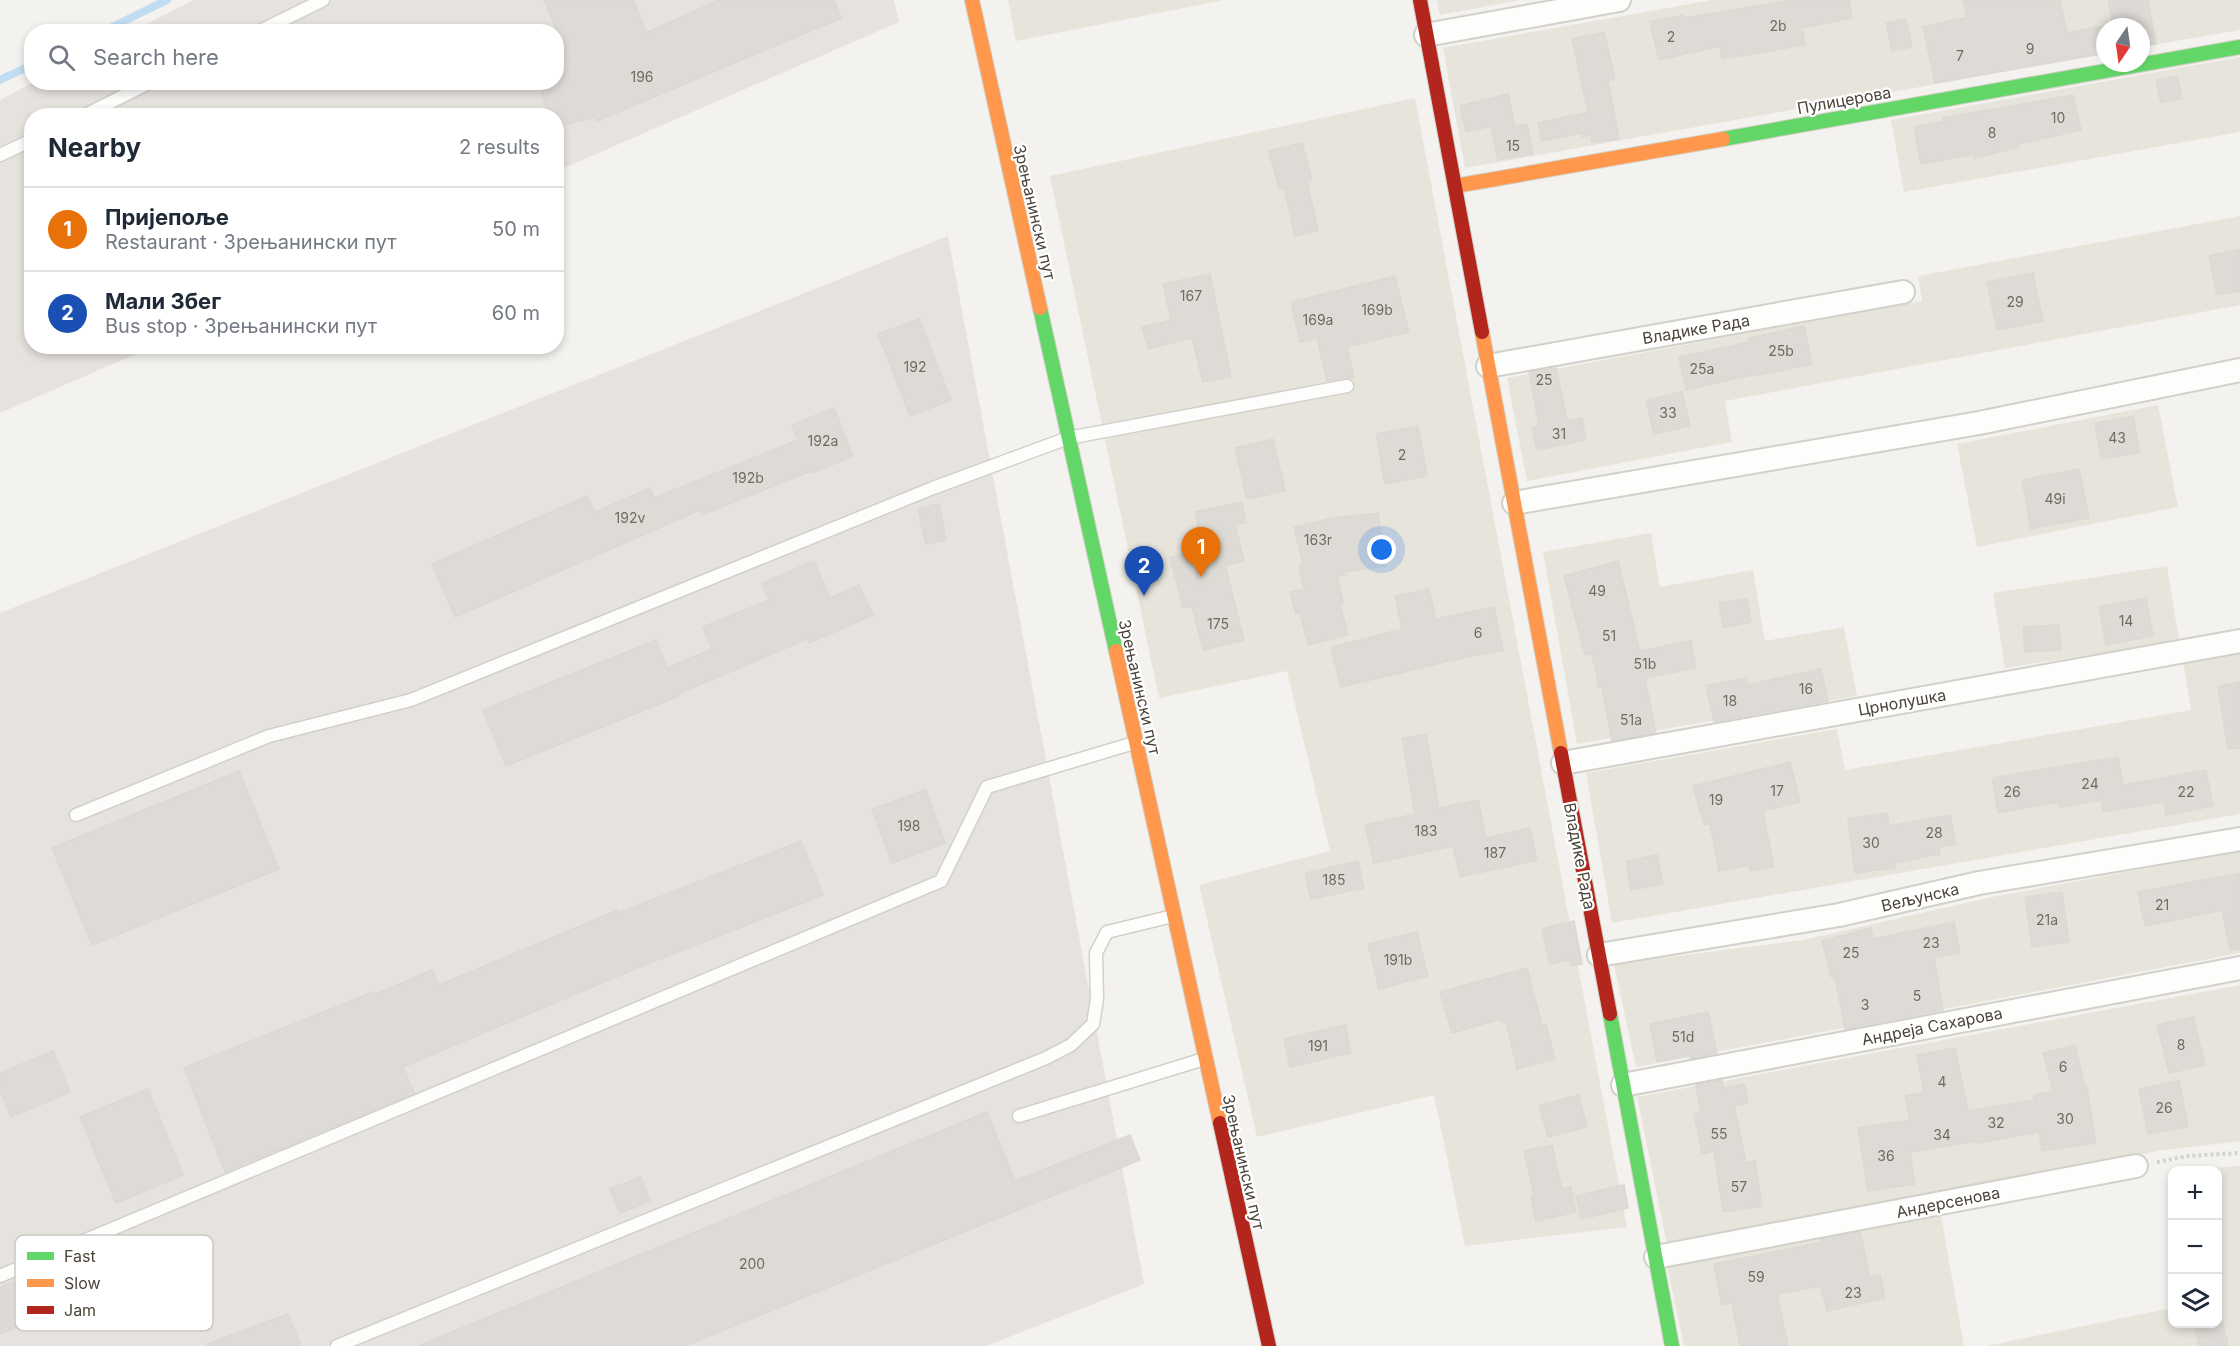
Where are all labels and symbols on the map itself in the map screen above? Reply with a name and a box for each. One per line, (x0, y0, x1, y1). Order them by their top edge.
house number: 2b (1769, 17, 1787, 34)
north arrow (2096, 18, 2150, 72)
house number: 2 (1667, 28, 1675, 45)
house number: 9 (2026, 40, 2034, 57)
house number: 7 (1956, 47, 1964, 64)
house number: 196 (630, 68, 654, 85)
street label: Пулицерова (1795, 82, 1893, 118)
house number: 10 (2051, 109, 2065, 126)
house number: 8 (1988, 124, 1996, 141)
house number: 15 (1506, 137, 1520, 154)
street label: Зрењанински пут (1010, 142, 1060, 282)
house number: 167 (1180, 287, 1202, 304)
house number: 29 (2006, 293, 2024, 310)
house number: 169b (1361, 301, 1393, 318)
street label: Владике Рада (1641, 310, 1751, 348)
house number: 169a (1303, 311, 1333, 328)
house number: 25b (1768, 342, 1794, 359)
house number: 192 (904, 358, 926, 375)
house number: 25a (1690, 360, 1714, 377)
house number: 25 (1535, 371, 1553, 388)
house number: 33 (1659, 404, 1677, 421)
house number: 31 (1552, 425, 1566, 442)
house number: 43 (2108, 429, 2126, 446)
house number: 192a (808, 432, 838, 449)
house number: 2 (1398, 446, 1406, 463)
house number: 192b (732, 469, 764, 486)
house number: 49i (2044, 490, 2066, 507)
house number: 192v (615, 509, 646, 526)
pin: 1 (1182, 528, 1220, 577)
house number: 163r (1304, 531, 1332, 548)
your location (1367, 535, 1396, 564)
pin: 2 (1124, 546, 1164, 596)
house number: 49 (1588, 582, 1606, 599)
house number: 14 (2119, 612, 2133, 629)
house number: 175 (1207, 615, 1229, 632)
street label: Зрењанински пут (1115, 617, 1165, 757)
house number: 6 (1474, 624, 1482, 641)
house number: 51 (1602, 627, 1616, 644)
house number: 51b (1634, 655, 1656, 672)
house number: 16 (1799, 680, 1813, 697)
street label: Црнолушка (1856, 684, 1948, 720)
house number: 18 (1723, 692, 1737, 709)
house number: 51a (1620, 711, 1642, 728)
house number: 24 (2081, 775, 2099, 792)
house number: 17 (1770, 782, 1784, 799)
house number: 26 (2003, 783, 2021, 800)
house number: 22 (2177, 783, 2195, 800)
house number: 19 (1709, 791, 1723, 808)
street label: Владике Рада (1560, 801, 1600, 911)
house number: 198 (897, 817, 921, 834)
house number: 183 (1414, 822, 1438, 839)
house number: 28 (1925, 824, 1943, 841)
house number: 30 (1862, 834, 1880, 851)
house number: 187 (1484, 844, 1506, 861)
house number: 185 (1323, 871, 1345, 888)
street label: Вељунска (1879, 878, 1961, 916)
house number: 21 (2155, 896, 2169, 913)
house number: 21a (2036, 911, 2058, 928)
house number: 23 (1922, 934, 1940, 951)
house number: 25 (1842, 944, 1860, 961)
house number: 191b (1384, 951, 1412, 968)
house number: 5 (1913, 987, 1921, 1004)
house number: 3 (1861, 996, 1869, 1013)
street label: Андреја Сахарова (1860, 1003, 2004, 1049)
house number: 51d (1672, 1028, 1694, 1045)
house number: 8 (2177, 1036, 2185, 1053)
house number: 191 (1308, 1037, 1328, 1054)
house number: 6 (2059, 1058, 2067, 1075)
house number: 4 (1937, 1073, 1947, 1090)
street label: Зрењанински пут (1219, 1092, 1269, 1232)
house number: 26 (2155, 1099, 2173, 1116)
house number: 30 (2056, 1110, 2074, 1127)
house number: 32 (1987, 1114, 2005, 1131)
house number: 55 (1710, 1125, 1728, 1142)
house number: 34 (1933, 1126, 1951, 1143)
house number: 36 (1877, 1147, 1895, 1164)
house number: 57 (1731, 1178, 1747, 1195)
street label: Андерсенова (1894, 1182, 2002, 1222)
legend (15, 1235, 213, 1331)
text: Fast (64, 1246, 96, 1266)
house number: 200 (739, 1255, 765, 1272)
house number: 59 (1747, 1268, 1765, 1285)
text: Slow (64, 1273, 101, 1293)
house number: 23 (1844, 1284, 1862, 1301)
text: Jam (64, 1300, 96, 1320)

